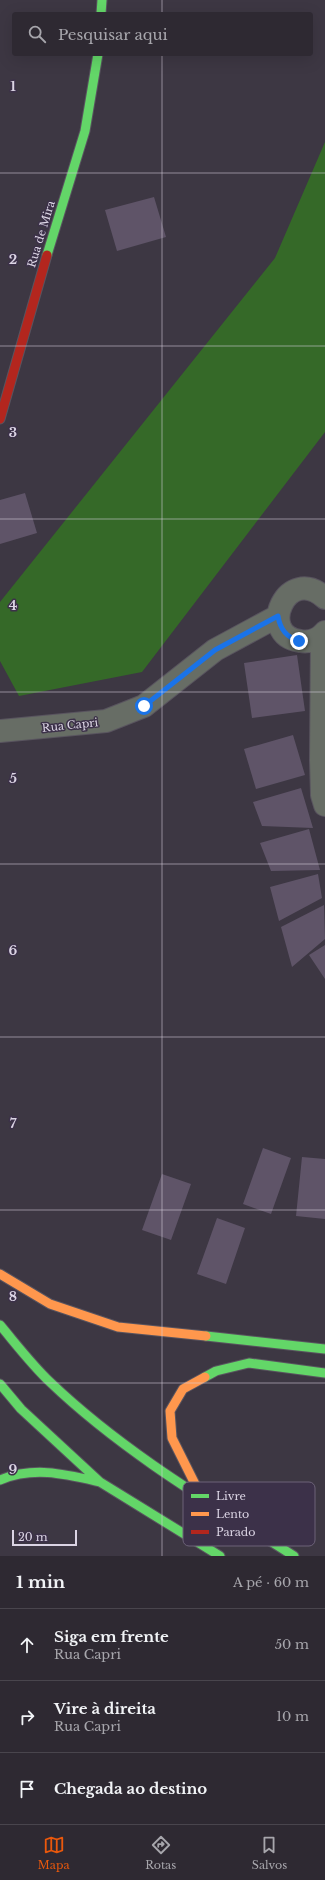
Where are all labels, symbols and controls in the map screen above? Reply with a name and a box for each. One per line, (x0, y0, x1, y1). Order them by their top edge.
search box (12, 12, 313, 56)
icon: search (26, 23, 48, 45)
text: Pesquisar aqui (58, 25, 168, 44)
text: 1 (10, 78, 16, 95)
street label: Rua de Mira (24, 198, 58, 269)
text: 2 (9, 251, 17, 268)
text: 3 (9, 424, 17, 441)
text: 4 (9, 597, 18, 614)
route end (290, 632, 308, 650)
route start (135, 697, 153, 715)
street label: Rua Capri (41, 715, 99, 735)
text: 5 (9, 770, 17, 787)
text: 6 (9, 942, 18, 959)
text: 7 (10, 1115, 17, 1132)
text: 8 (9, 1288, 17, 1305)
text: 9 (9, 1461, 18, 1478)
legend (183, 1482, 315, 1546)
text: Livre (216, 1489, 246, 1503)
text: Lento (216, 1507, 249, 1521)
text: Parado (216, 1525, 255, 1539)
scale bar (12, 1528, 77, 1547)
text: 20 m (18, 1530, 48, 1544)
text: 1 min (16, 1572, 65, 1593)
text: A pé · 60 m (233, 1574, 309, 1591)
text: Siga em frente (54, 1627, 169, 1646)
icon: ahead (16, 1634, 38, 1656)
text: 50 m (275, 1636, 309, 1653)
text: Rua Capri (54, 1646, 121, 1663)
text: Vire à direita (54, 1699, 156, 1718)
icon: right (16, 1706, 38, 1728)
text: 10 m (276, 1708, 309, 1725)
text: Rua Capri (54, 1718, 121, 1735)
icon: arrive (16, 1778, 38, 1800)
text: Chegada ao destino (54, 1779, 207, 1798)
tab: Mapa (38, 1834, 69, 1872)
tab: Rotas (145, 1834, 176, 1872)
tab: Salvos (252, 1834, 287, 1872)

